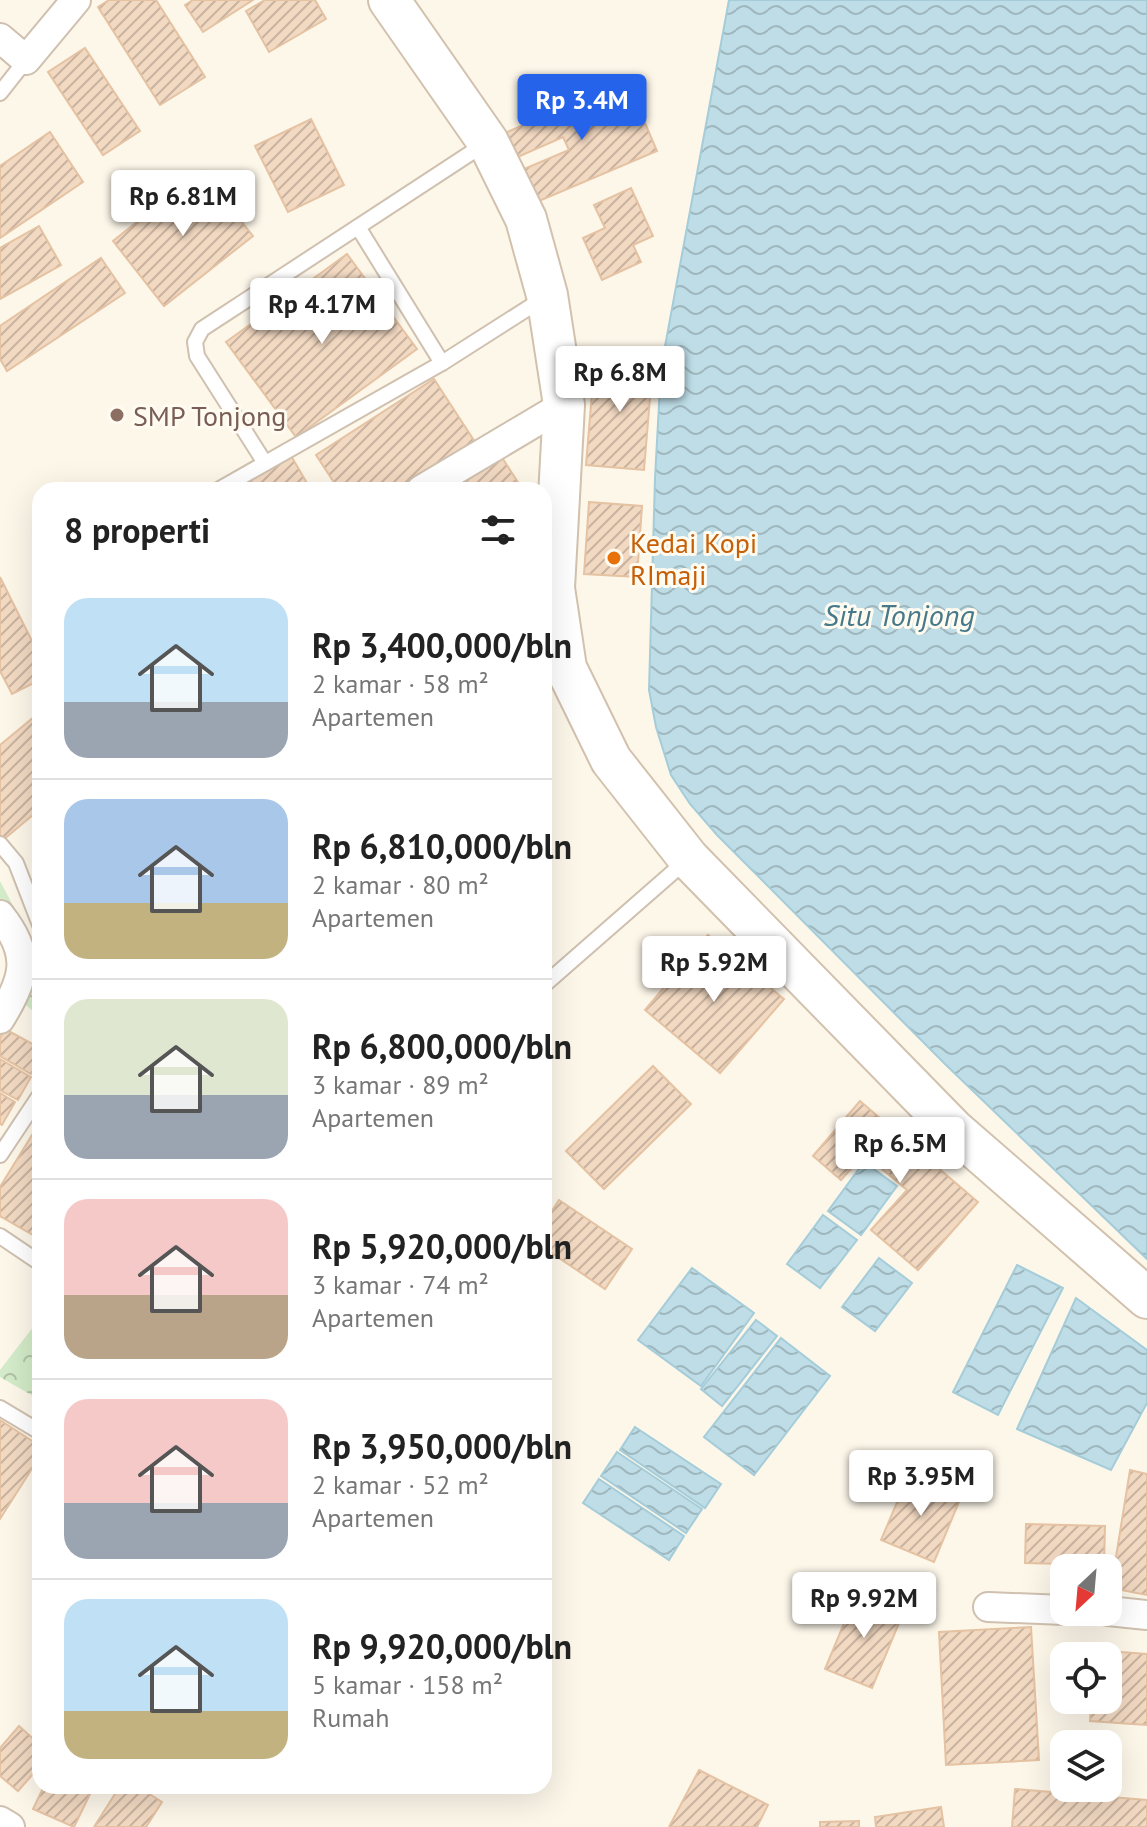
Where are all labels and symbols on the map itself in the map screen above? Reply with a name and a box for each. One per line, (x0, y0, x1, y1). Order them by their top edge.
pin: Rp 3.4M (508, 74, 656, 142)
pin: Rp 6.81M (100, 170, 266, 238)
pin: Rp 4.17M (239, 278, 405, 346)
pin: Rp 6.8M (546, 346, 694, 414)
place label: SMP Tonjong (133, 397, 286, 434)
marker: SMP Tonjong (108, 406, 126, 424)
place label: Kedai Kopi RImaji (630, 524, 757, 593)
marker: Kedai Kopi RImaji (605, 549, 623, 567)
water label: Situ Tonjong (823, 595, 975, 634)
pin: Rp 5.92M (631, 936, 797, 1004)
pin: Rp 6.5M (826, 1117, 974, 1185)
pin: Rp 3.95M (838, 1450, 1004, 1518)
north arrow (1050, 1554, 1122, 1626)
pin: Rp 9.92M (781, 1572, 947, 1640)

